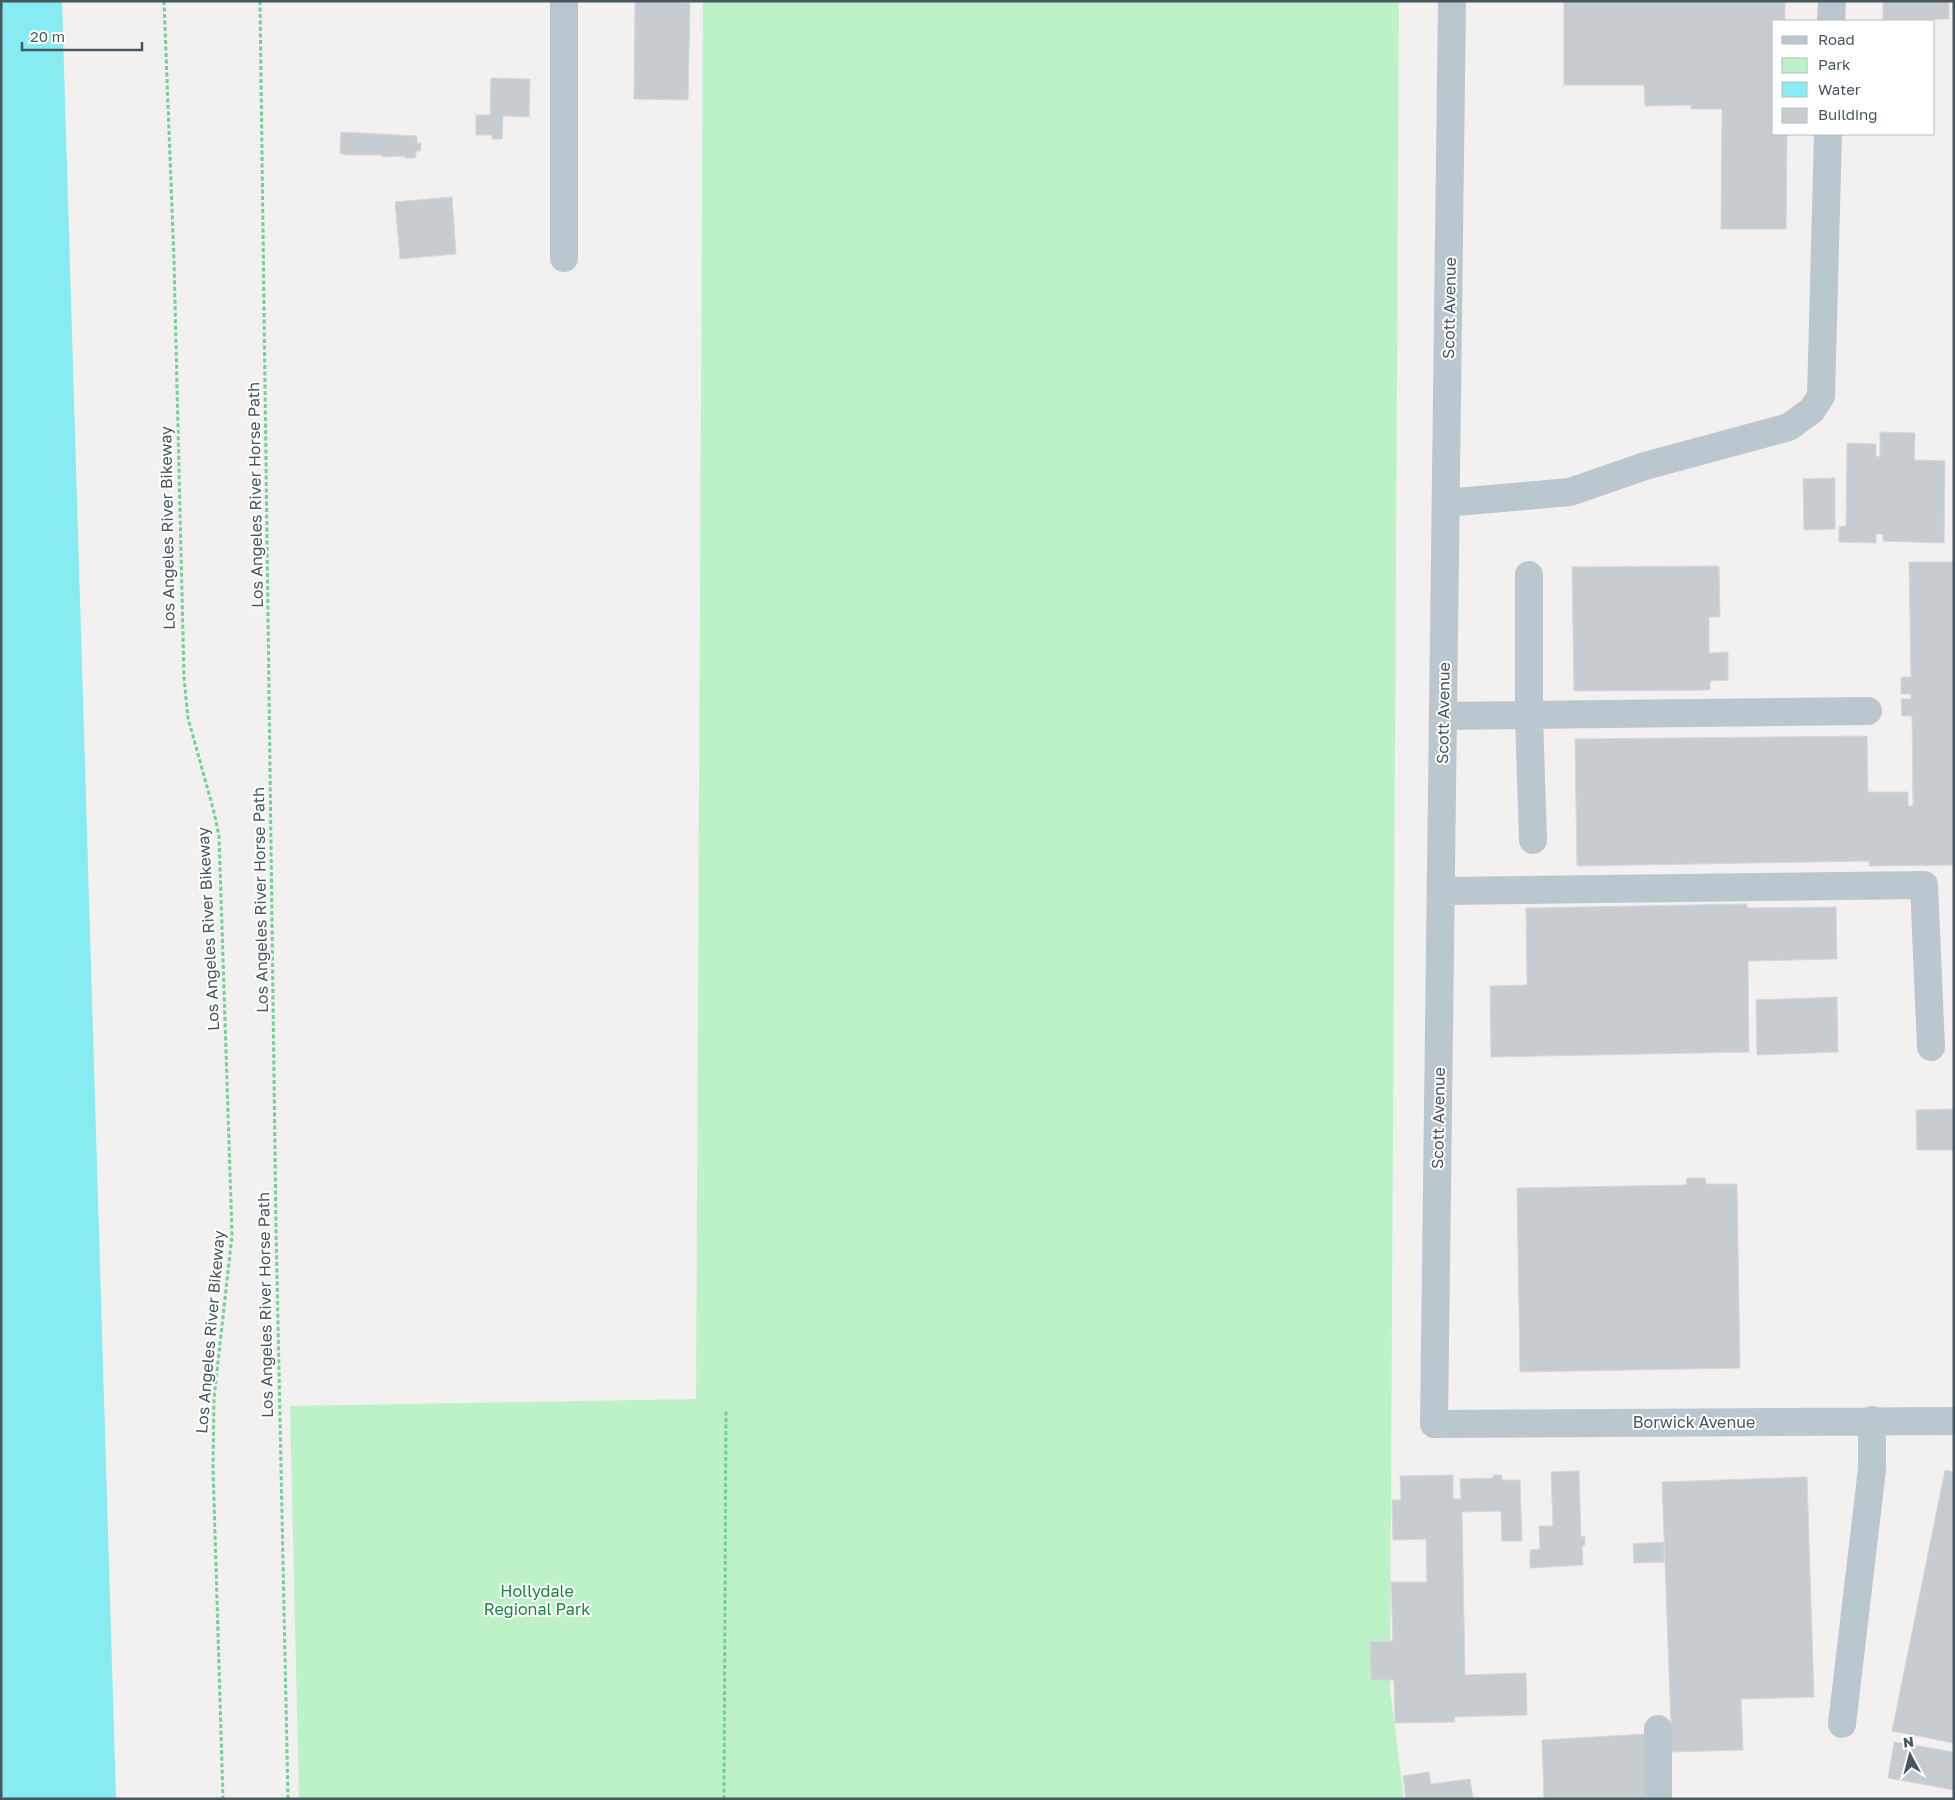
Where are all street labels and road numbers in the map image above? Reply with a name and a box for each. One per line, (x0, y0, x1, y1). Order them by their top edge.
street label: Scott Avenue (1438, 257, 1460, 359)
street label: Los Angeles River Horse Path (243, 382, 267, 608)
street label: Los Angeles River Bikeway (155, 426, 179, 630)
street label: Scott Avenue (1432, 662, 1454, 764)
street label: Los Angeles River Horse Path (248, 787, 272, 1013)
street label: Los Angeles River Bikeway (193, 827, 223, 1031)
street label: Scott Avenue (1427, 1067, 1449, 1169)
street label: Los Angeles River Horse Path (253, 1192, 277, 1418)
street label: Los Angeles River Bikeway (191, 1230, 229, 1434)
street label: Borwick Avenue (1633, 1412, 1755, 1432)

